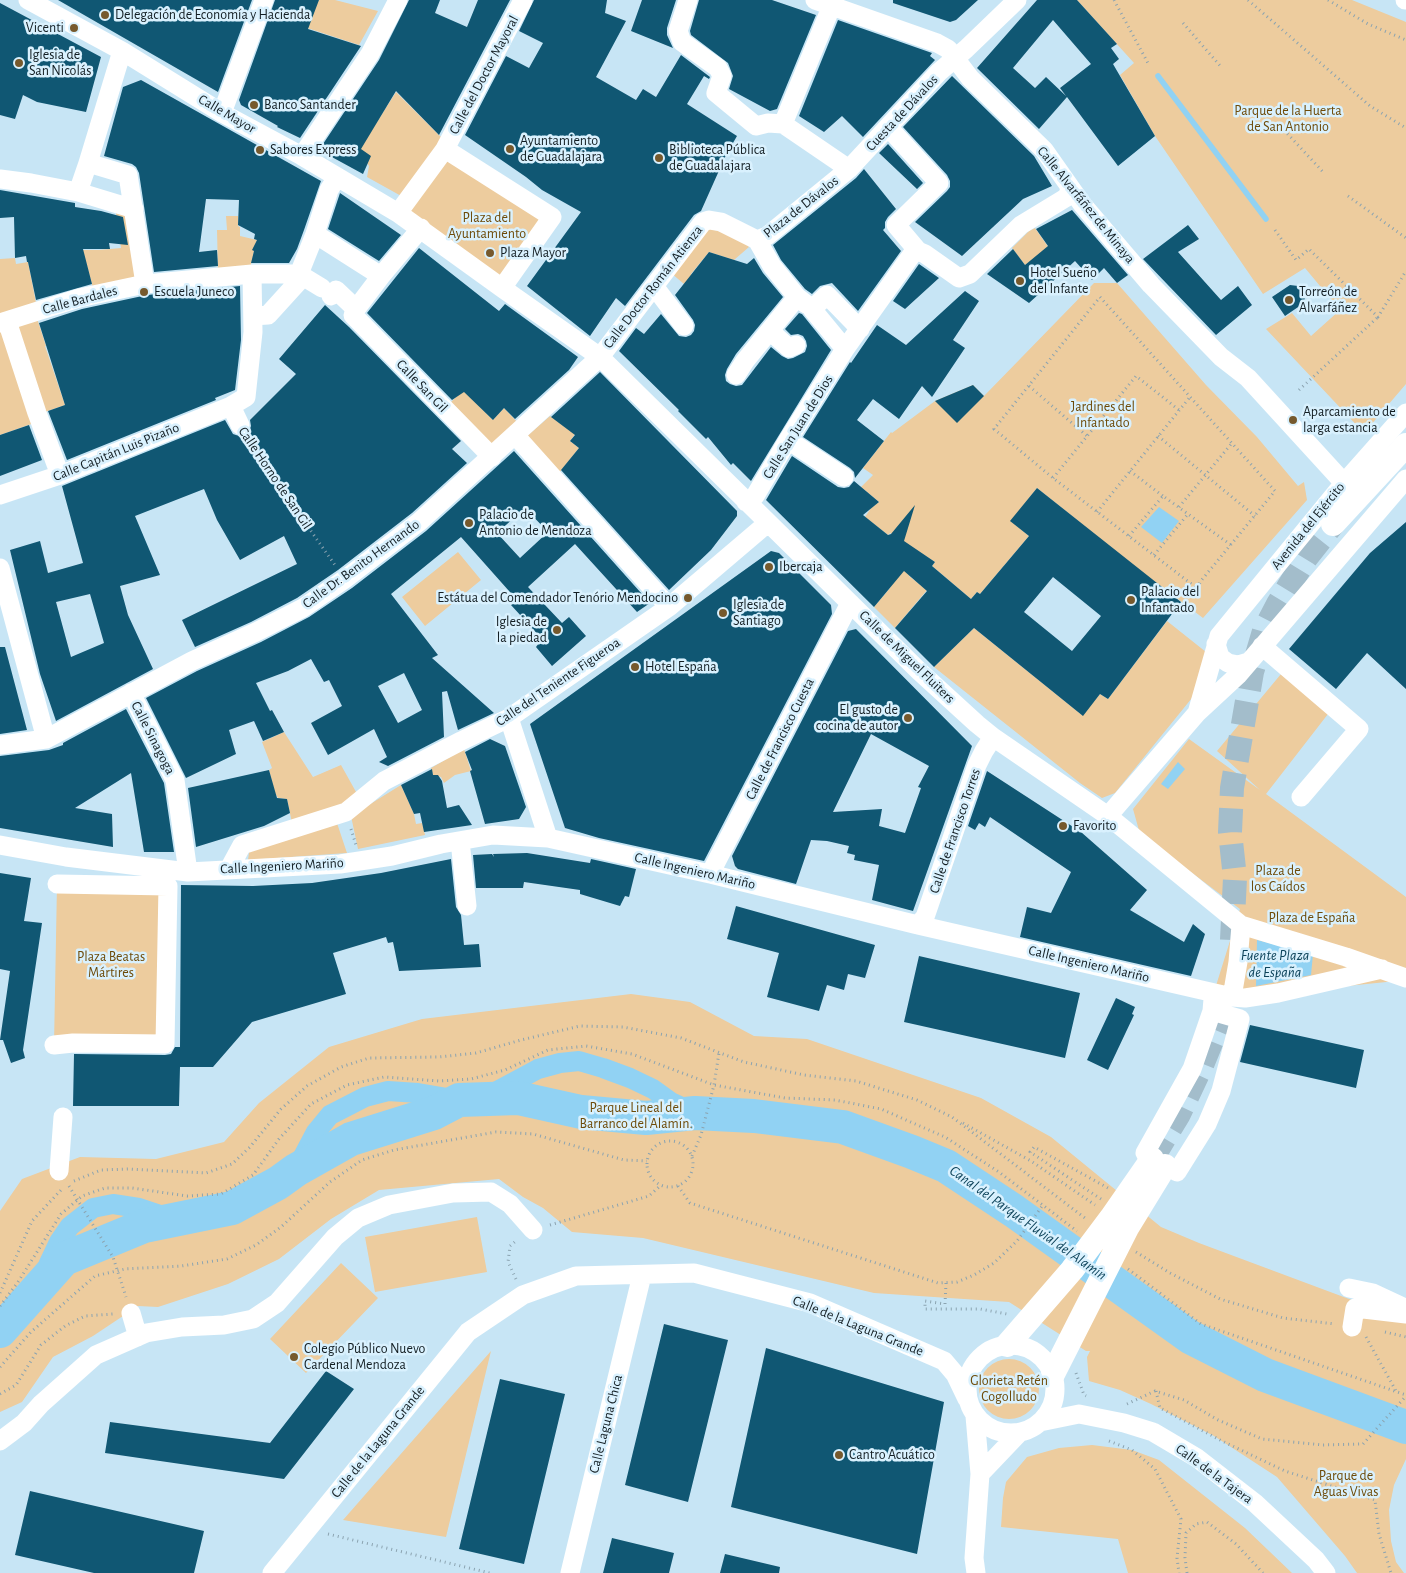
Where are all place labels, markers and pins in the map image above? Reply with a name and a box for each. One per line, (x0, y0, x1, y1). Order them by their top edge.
place label: Delegación de Economía y Hacienda (115, 7, 310, 23)
marker: Delegación de Economía y Hacienda (99, 9, 111, 21)
place label: Vicenti (26, 20, 64, 36)
marker: Vicenti (68, 22, 80, 34)
place label: Iglesia de San Nicolás (29, 47, 92, 80)
marker: Iglesia de San Nicolás (13, 57, 25, 69)
place label: Banco Santander (264, 97, 356, 113)
marker: Banco Santander (248, 99, 260, 111)
place label: Ayuntamiento de Guadalajara (520, 133, 602, 166)
place label: Sabores Express (270, 142, 356, 158)
place label: Biblioteca Pública de Guadalajara (669, 142, 766, 174)
marker: Ayuntamiento de Guadalajara (504, 143, 516, 155)
marker: Sabores Express (254, 144, 266, 156)
marker: Biblioteca Pública de Guadalajara (653, 152, 665, 164)
place label: Plaza Mayor (500, 245, 566, 261)
marker: Plaza Mayor (484, 247, 496, 259)
place label: Hotel Sueño del Infante (1030, 265, 1097, 298)
marker: Hotel Sueño del Infante (1014, 275, 1026, 287)
place label: Escuela Juneco (154, 284, 234, 300)
place label: Torreón de Alvarfáñez (1299, 284, 1357, 316)
marker: Escuela Juneco (138, 286, 150, 298)
marker: Torreón de Alvarfáñez (1283, 294, 1295, 306)
place label: Aparcamiento de larga estancia (1303, 404, 1396, 437)
marker: Aparcamiento de larga estancia (1287, 414, 1299, 426)
place label: Palacio de Antonio de Mendoza (479, 507, 592, 540)
marker: Palacio de Antonio de Mendoza (463, 517, 475, 529)
place label: Ibercaja (779, 559, 823, 575)
marker: Ibercaja (763, 561, 775, 573)
place label: Palacio del Infantado (1141, 584, 1199, 616)
place label: Estátua del Comendador Tenório Mendocino (437, 590, 678, 606)
marker: Estátua del Comendador Tenório Mendocino (682, 592, 694, 604)
marker: Palacio del Infantado (1125, 594, 1137, 606)
place label: Iglesia de Santiago (733, 597, 784, 630)
marker: Iglesia de Santiago (717, 607, 729, 619)
place label: Iglesia de la piedad (496, 614, 547, 646)
marker: Iglesia de la piedad (551, 624, 563, 636)
place label: Hotel España (645, 659, 717, 675)
marker: Hotel España (629, 661, 641, 673)
place label: El gusto de cocina de autor (816, 702, 898, 734)
marker: El gusto de cocina de autor (902, 712, 914, 724)
place label: Favorito (1073, 818, 1116, 834)
marker: Favorito (1057, 820, 1069, 832)
place label: Colegio Público Nuevo Cardenal Mendoza (304, 1341, 425, 1374)
marker: Colegio Público Nuevo Cardenal Mendoza (288, 1351, 300, 1363)
place label: Cantro Acuático (849, 1447, 935, 1463)
marker: Cantro Acuático (833, 1449, 845, 1461)

